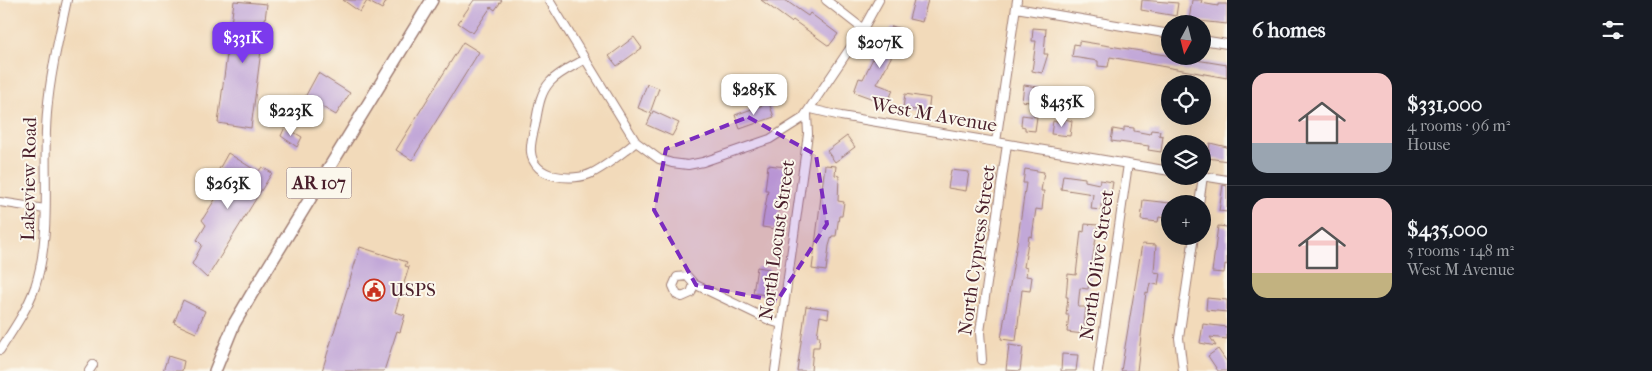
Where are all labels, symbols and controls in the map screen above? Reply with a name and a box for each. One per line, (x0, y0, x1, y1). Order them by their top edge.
north arrow (1161, 15, 1211, 65)
map controls (1161, 15, 1211, 245)
icon: filters (1599, 16, 1627, 44)
text: 6 homes (1252, 18, 1326, 42)
pin: $331K (208, 22, 278, 64)
pin: $207K (845, 27, 915, 69)
text: $331K (223, 28, 263, 47)
text: $207K (857, 33, 903, 52)
pin: $285K (719, 74, 789, 116)
button: locate (1161, 75, 1211, 125)
text: $285K (732, 80, 776, 99)
pin: $435K (1027, 86, 1097, 128)
text: $435K (1040, 92, 1084, 111)
text: $331,000 (1407, 92, 1482, 116)
street label: West M Avenue (868, 93, 999, 137)
icon: home (1292, 93, 1352, 153)
pin: $223K (256, 94, 326, 137)
text: $223K (269, 101, 313, 120)
street label: Lakeview Road (17, 116, 41, 241)
text: 4 rooms · 96 m² (1407, 116, 1510, 135)
button: layers (1161, 135, 1211, 185)
text: House (1407, 135, 1450, 154)
street label: North Locust Street (755, 158, 799, 322)
street label: North Cypress Street (954, 163, 1000, 337)
pin: $263K (193, 168, 263, 210)
road number: AR 107 (286, 168, 352, 198)
text: $263K (206, 174, 250, 193)
street label: North Olive Street (1076, 188, 1118, 342)
button: + (1161, 195, 1211, 245)
text: $435,000 (1407, 217, 1488, 241)
icon: home (1292, 218, 1352, 278)
text: 5 rooms · 148 m² (1407, 241, 1514, 260)
text: West M Avenue (1407, 260, 1514, 279)
public building icon: USPS (362, 278, 386, 302)
place label: USPS (390, 279, 436, 301)

